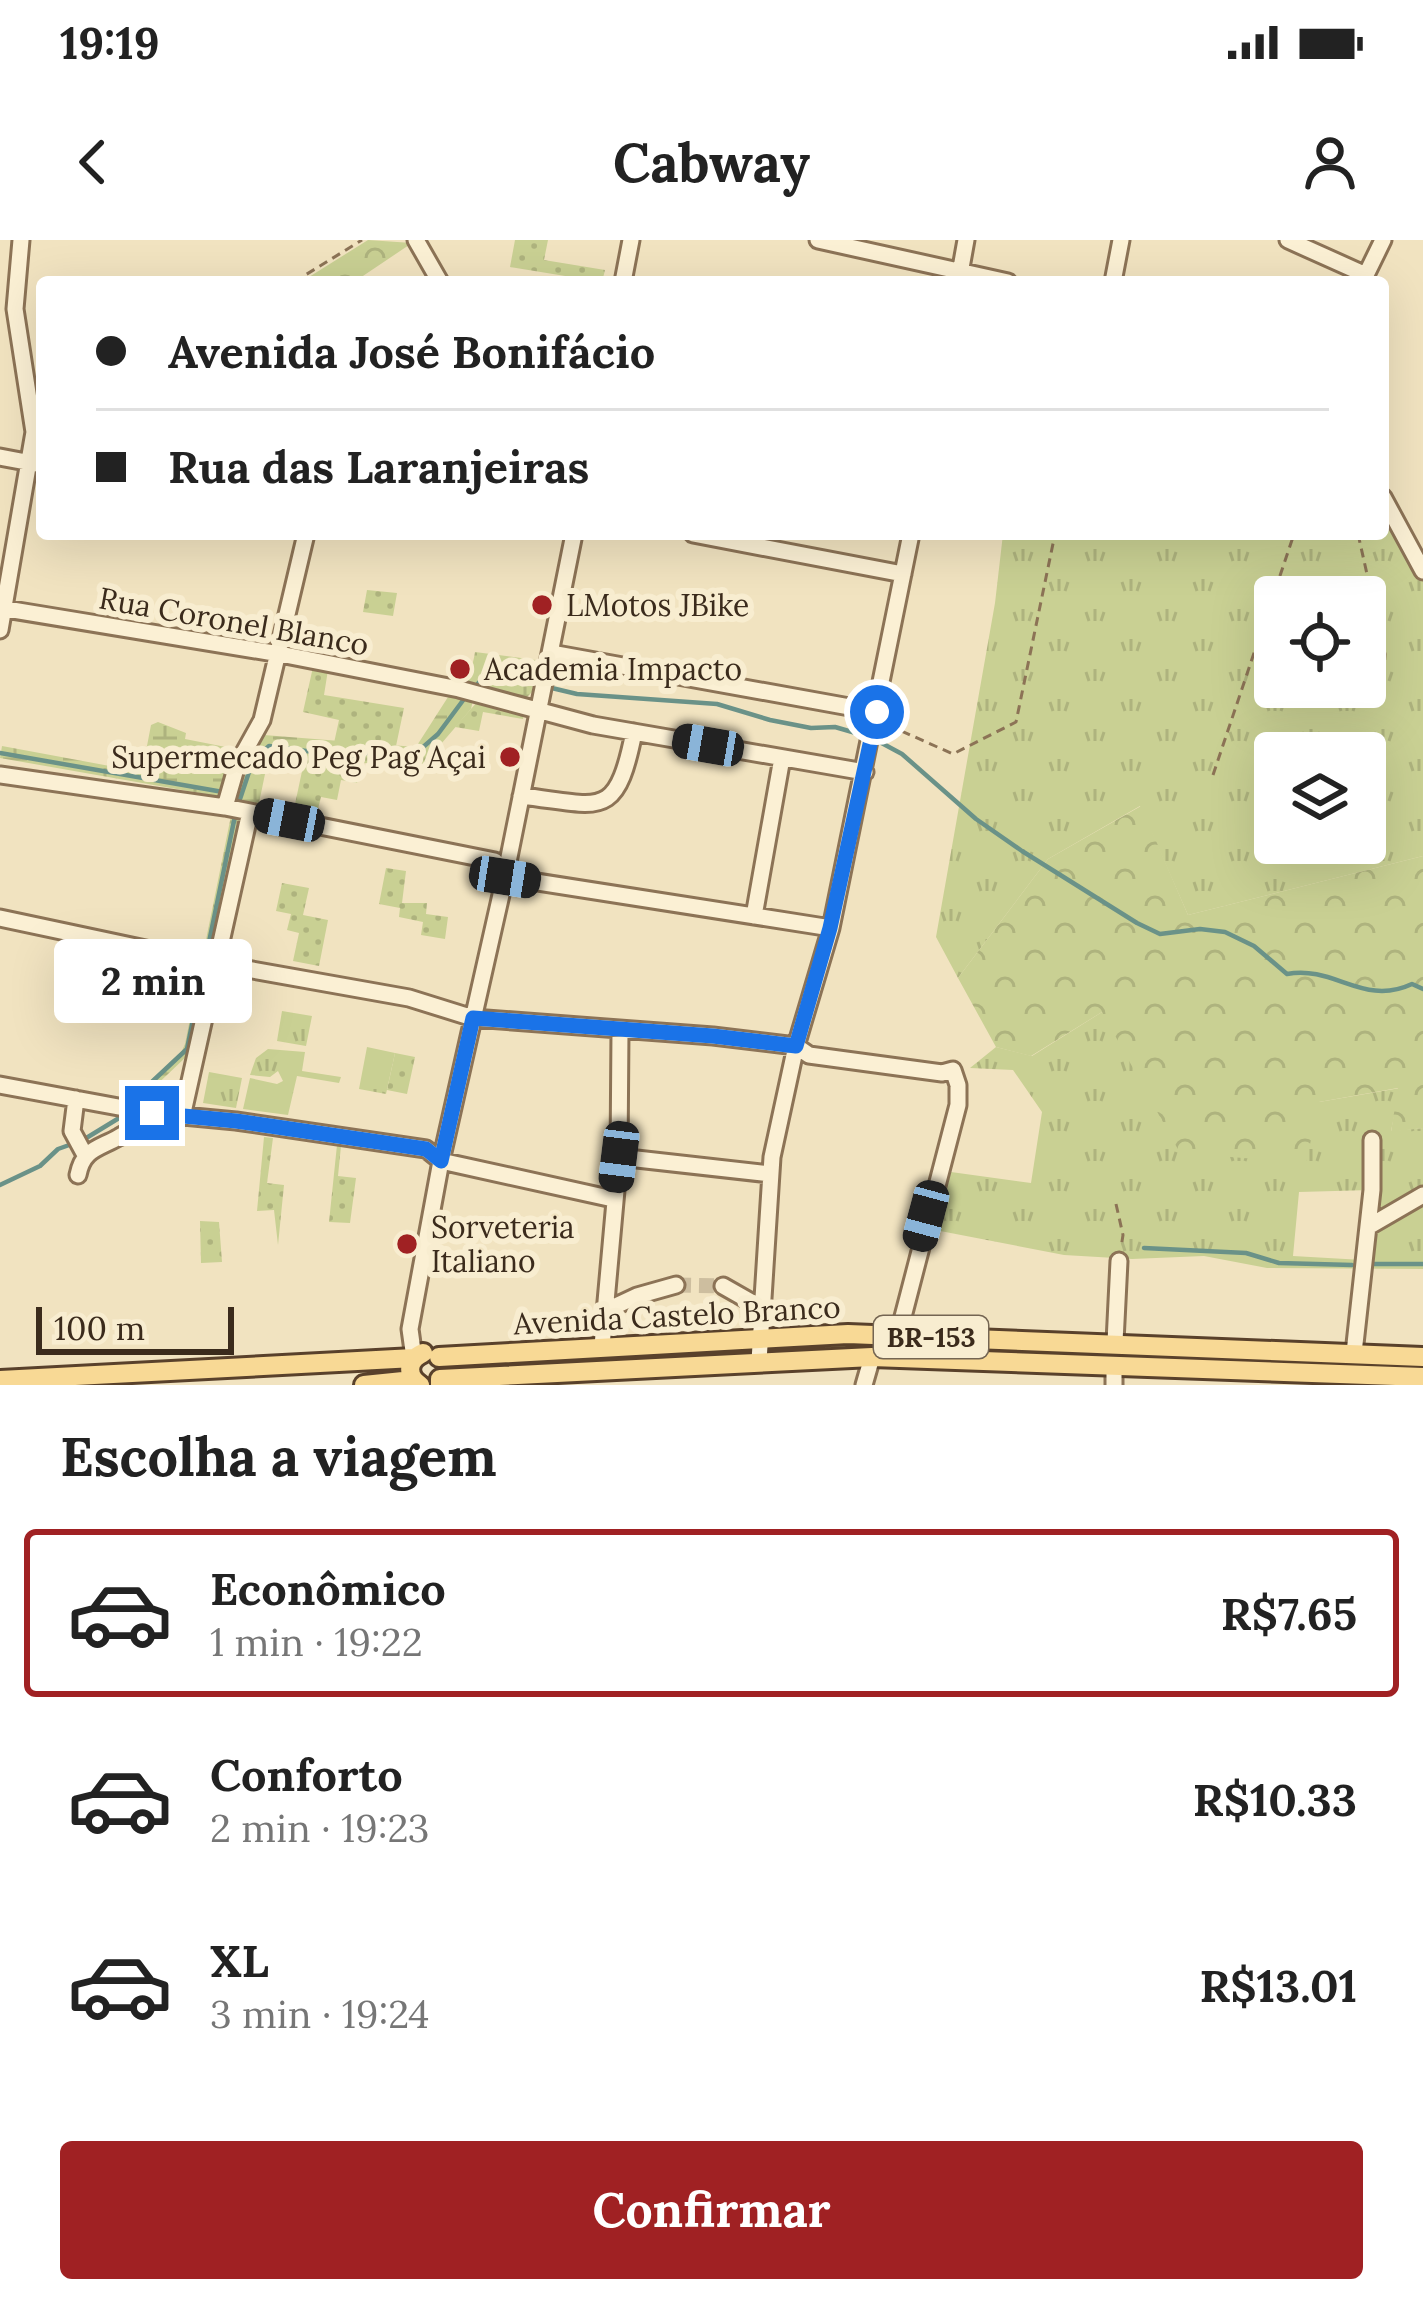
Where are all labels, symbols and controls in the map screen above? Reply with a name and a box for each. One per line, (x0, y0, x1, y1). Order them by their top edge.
text: 19:19 (60, 14, 160, 71)
text: Cabway (613, 128, 810, 197)
icon: back (60, 129, 126, 195)
icon: person (1297, 129, 1363, 195)
text: Avenida José Bonifácio (168, 323, 655, 380)
text: Rua das Laranjeiras (168, 438, 589, 495)
map controls (1254, 576, 1386, 864)
button: locate (1254, 576, 1386, 708)
street label: Rua Coronel Blanco (96, 579, 372, 663)
place label: LMotos JBike (566, 586, 749, 624)
marker: LMotos JBike (529, 592, 555, 618)
place label: Academia Impacto (483, 650, 742, 688)
marker: Academia Impacto (447, 656, 473, 682)
route start (850, 685, 904, 739)
car (669, 721, 747, 769)
button: layers (1254, 732, 1386, 864)
place label: Supermecado Peg Pag Açai (111, 738, 486, 777)
marker: Supermecado Peg Pag Açai (497, 744, 523, 770)
car (250, 795, 328, 845)
car (467, 854, 543, 900)
callout: 2 min (53, 939, 251, 1023)
text: 2 min (101, 956, 205, 1006)
route end (125, 1086, 179, 1140)
car (597, 1119, 641, 1195)
car (899, 1177, 953, 1255)
place label: Sorveteria Italiano (431, 1208, 575, 1280)
marker: Sorveteria Italiano (394, 1231, 420, 1257)
street label: Avenida Castelo Branco (512, 1287, 841, 1343)
scale bar (36, 1301, 234, 1354)
text: 100 m (54, 1307, 145, 1349)
road number: BR-153 (874, 1316, 988, 1358)
text: Escolha a viagem (60, 1422, 497, 1491)
icon: car (66, 1559, 174, 1667)
text: Econômico (210, 1560, 446, 1617)
text: R$7.65 (1221, 1585, 1357, 1642)
text: 1 min · 19:22 (210, 1617, 423, 1667)
icon: car (66, 1745, 174, 1853)
text: Conforto (210, 1746, 403, 1803)
text: R$10.33 (1193, 1771, 1357, 1828)
text: 2 min · 19:23 (210, 1803, 430, 1853)
icon: car (66, 1931, 174, 2039)
text: XL (210, 1932, 269, 1989)
text: R$13.01 (1199, 1957, 1357, 2014)
text: 3 min · 19:24 (210, 1989, 429, 2039)
button: Confirmar (60, 2141, 1363, 2279)

